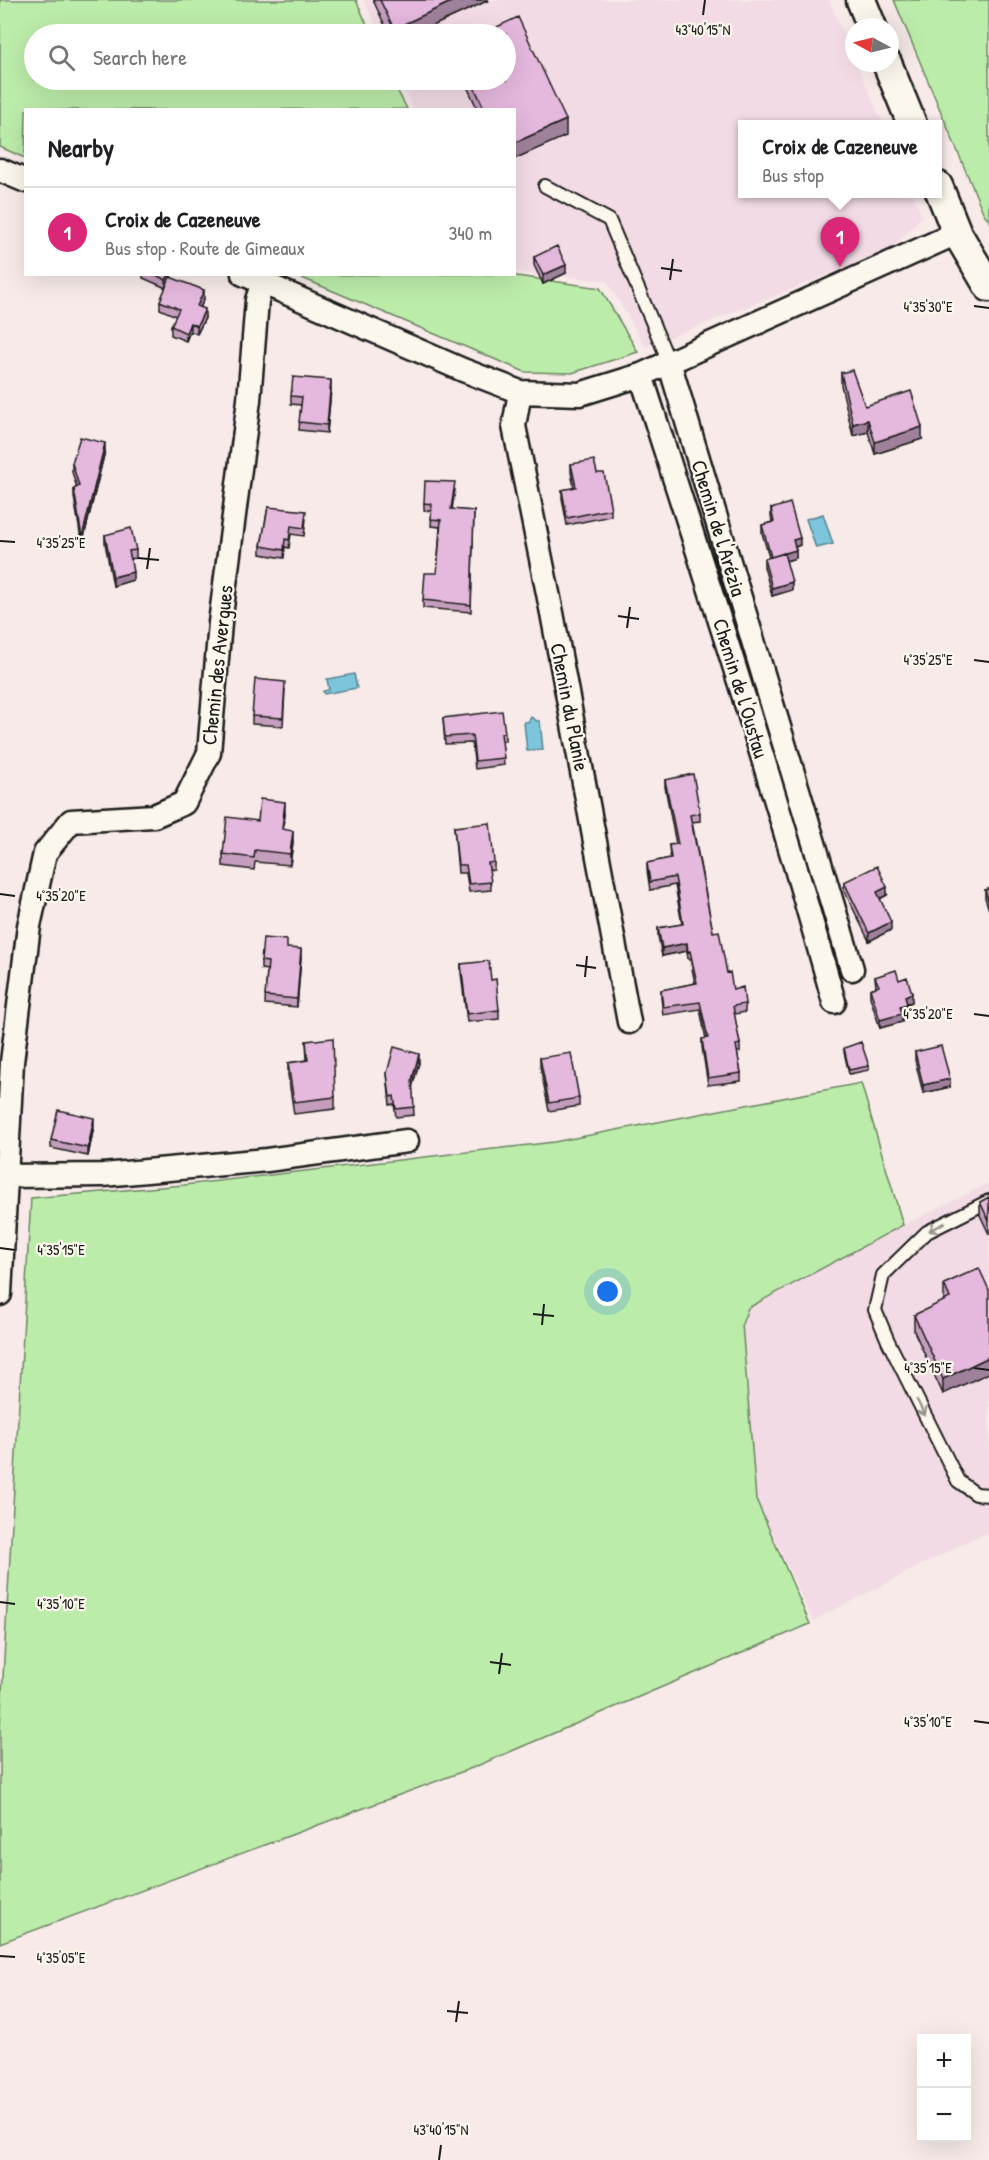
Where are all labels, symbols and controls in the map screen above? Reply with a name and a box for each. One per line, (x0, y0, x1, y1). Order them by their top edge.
north arrow (845, 18, 899, 72)
text: 43°40'15"N (676, 19, 730, 40)
search box (24, 24, 516, 90)
icon: search (45, 41, 78, 74)
text: Search here (93, 42, 187, 72)
popup (738, 120, 942, 198)
text: Nearby (48, 130, 114, 165)
text: Croix de Cazeneuve (762, 131, 918, 161)
text: Bus stop (762, 161, 824, 188)
text: Croix de Cazeneuve (105, 204, 261, 234)
pin: 1 (820, 218, 860, 267)
text: 1 (64, 219, 71, 246)
text: 340 m (448, 219, 492, 246)
text: Bus stop · Route de Gimeaux (105, 234, 305, 261)
text: 4°35'30"E (903, 296, 953, 317)
street label: Chemin de l'Arézia (685, 456, 753, 600)
text: 4°35'25"E (36, 532, 86, 553)
street label: Chemin des Avergues (194, 584, 240, 746)
street label: Chemin de l'Oustau (706, 615, 776, 762)
street label: Chemin du Planie (543, 640, 597, 774)
text: 4°35'25"E (903, 649, 953, 670)
text: 4°35'20"E (36, 885, 86, 906)
text: 4°35'20"E (903, 1003, 953, 1024)
one-way arrow (928, 1222, 946, 1234)
text: 4°35'15"E (37, 1239, 85, 1260)
your location (593, 1277, 622, 1306)
text: 4°35'15"E (904, 1357, 952, 1378)
one-way arrow (916, 1398, 928, 1416)
text: 4°35'10"E (37, 1593, 85, 1614)
text: 4°35'10"E (904, 1711, 952, 1732)
text: 4°35'05"E (37, 1947, 86, 1968)
map controls (917, 2034, 971, 2142)
button: + (917, 2034, 971, 2088)
button: − (917, 2088, 971, 2142)
text: 43°40'15"N (414, 2119, 468, 2140)

